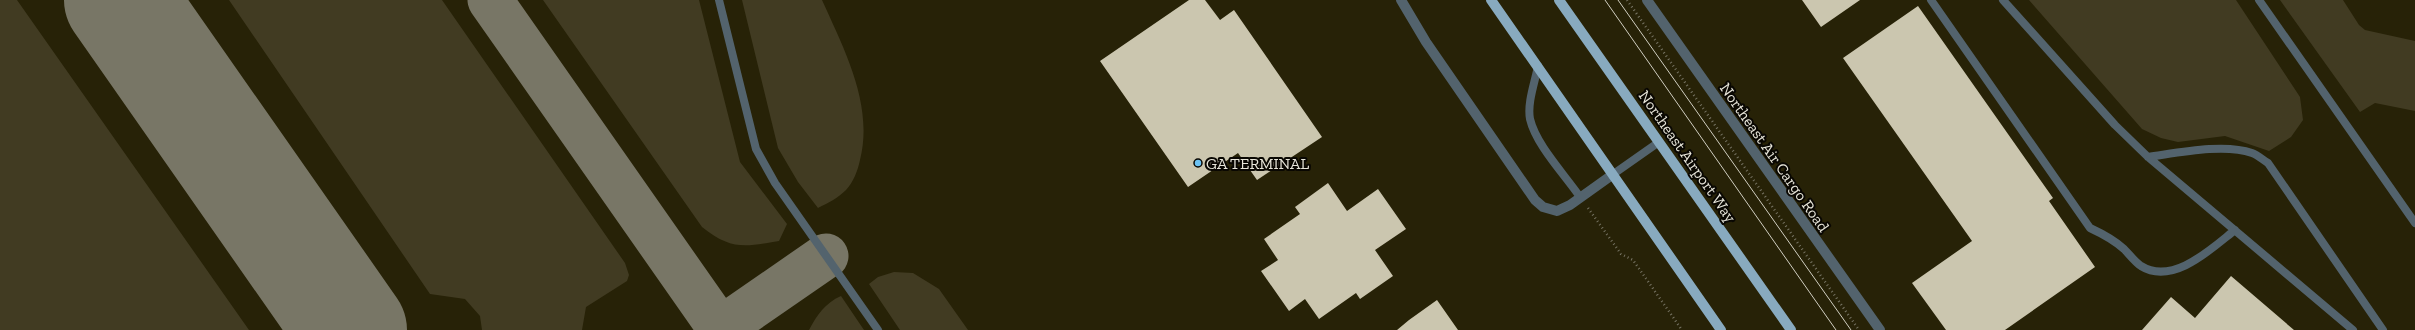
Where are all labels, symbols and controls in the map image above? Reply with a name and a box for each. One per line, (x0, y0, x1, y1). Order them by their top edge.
street label: Northeast Air Cargo Road (1716, 79, 1833, 236)
street label: Northeast Airport Way (1635, 87, 1741, 227)
place label: GA TERMINAL (1206, 154, 1309, 173)
marker: GA TERMINAL (1193, 158, 1203, 168)

